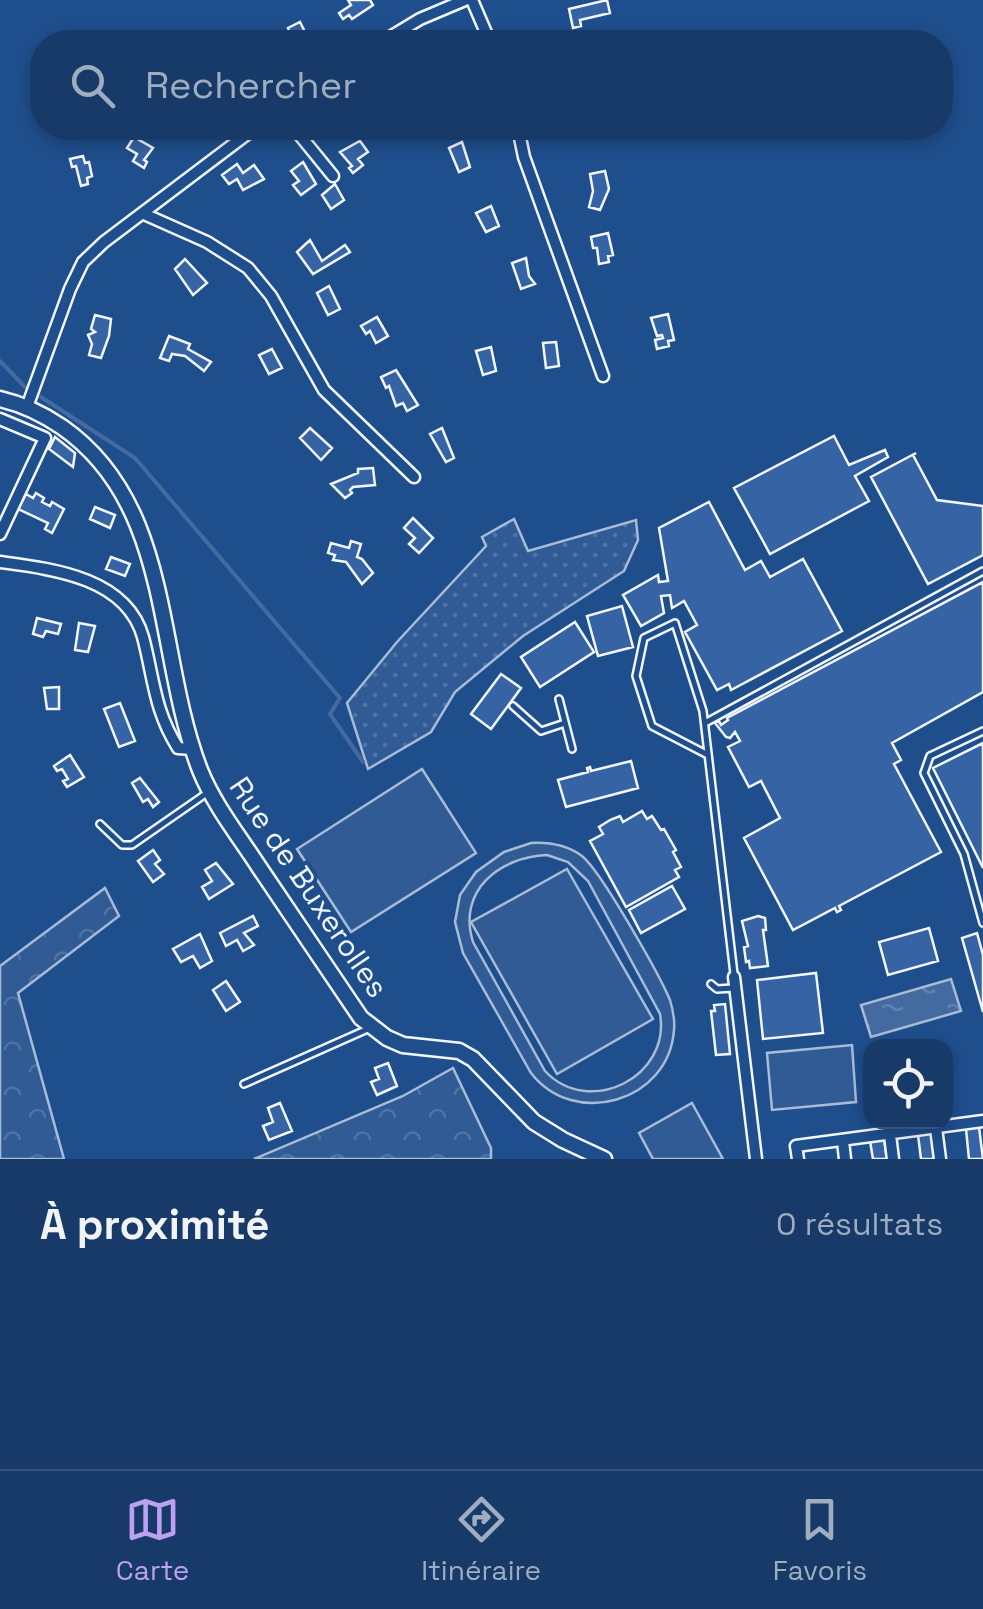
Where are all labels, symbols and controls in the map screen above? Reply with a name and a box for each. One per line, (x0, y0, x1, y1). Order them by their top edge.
search box (30, 30, 953, 140)
icon: search (65, 58, 120, 113)
text: Rechercher (145, 61, 356, 109)
street label: Rue de Buxerolles (221, 769, 397, 1005)
map controls (863, 1039, 953, 1129)
button: locate (863, 1039, 953, 1129)
text: À proximité (40, 1198, 270, 1251)
text: 0 résultats (776, 1204, 943, 1244)
tab: Carte (116, 1492, 189, 1588)
tab: Itinéraire (421, 1492, 541, 1588)
tab: Favoris (773, 1492, 867, 1588)

